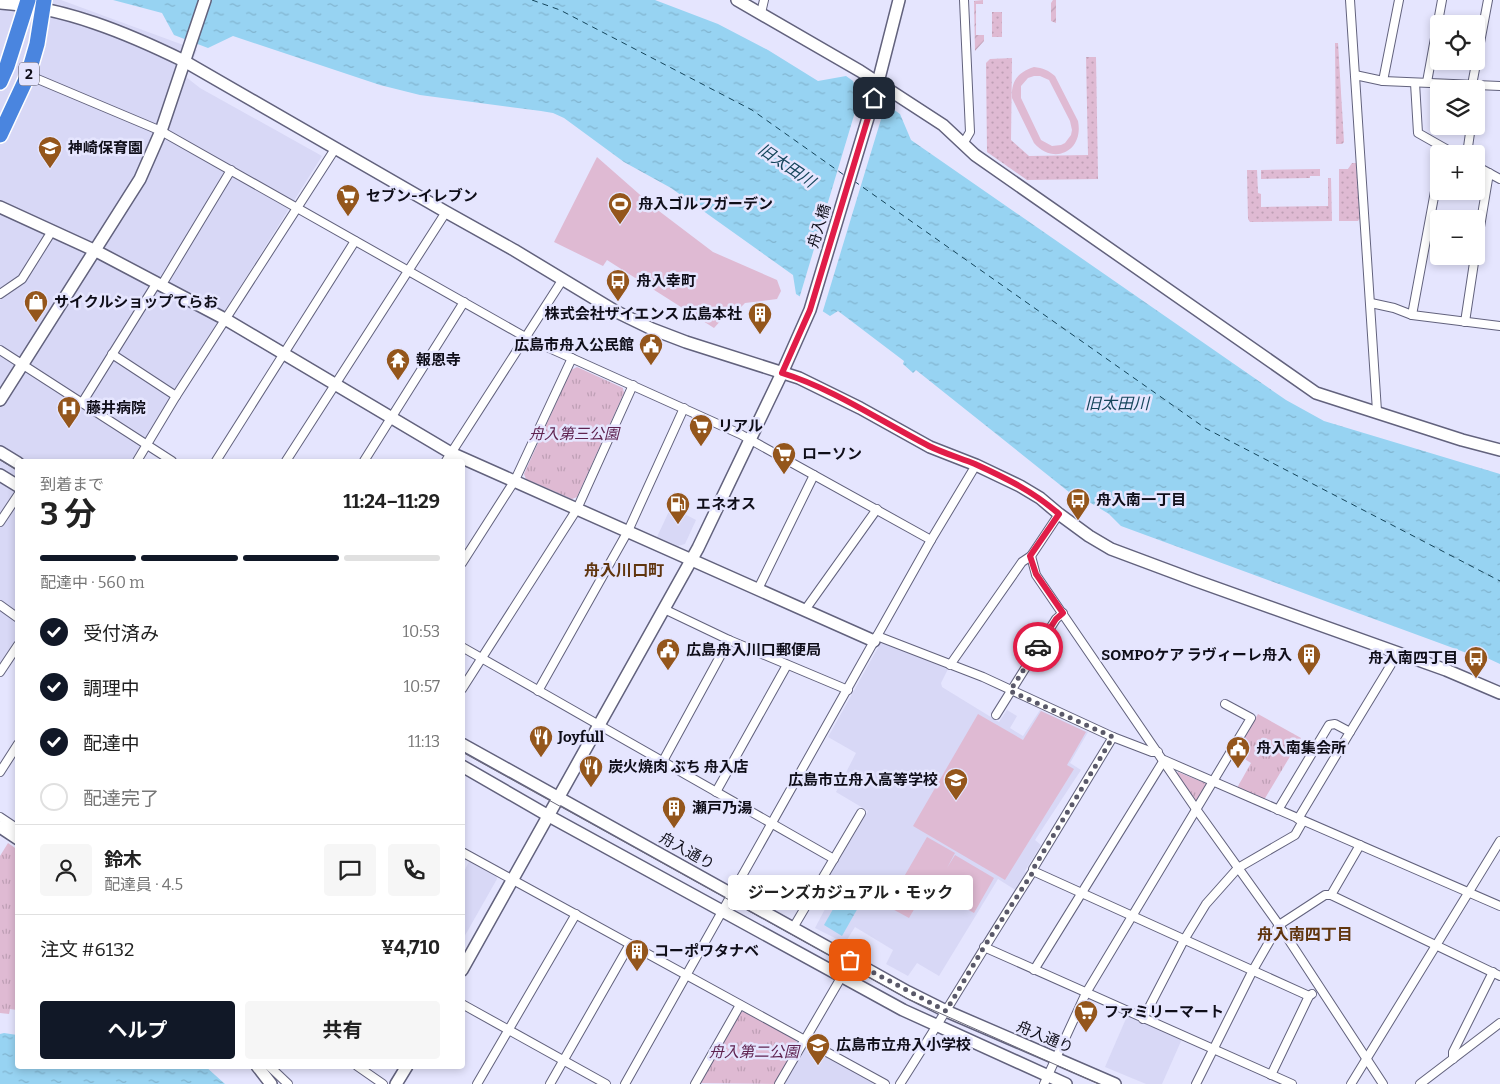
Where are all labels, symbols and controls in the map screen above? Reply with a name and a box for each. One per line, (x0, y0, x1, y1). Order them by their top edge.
map controls (1430, 15, 1485, 265)
button: locate (1430, 15, 1485, 70)
road number: 2 (19, 62, 39, 86)
pin (853, 77, 895, 119)
button: layers (1430, 80, 1485, 135)
icon: home (860, 84, 888, 112)
school or university icon: 神崎保育園 (37, 135, 63, 169)
place label: 神崎保育園 (67, 139, 143, 157)
water label: 旧太田川 (755, 140, 820, 192)
button: + (1430, 145, 1485, 200)
supermarket icon: セブン-イレブン (335, 183, 361, 217)
place label: セブン-イレブン (366, 187, 478, 205)
sports icon: 舟入ゴルフガーデン (607, 191, 633, 225)
place label: 舟入ゴルフガーデン (638, 195, 773, 213)
street label: 舟入橋 (804, 202, 834, 250)
button: − (1430, 210, 1485, 265)
bus stop icon: 舟入幸町 (605, 268, 631, 302)
place label: 舟入幸町 (636, 272, 696, 290)
shop icon: サイクルショップてらお (23, 289, 49, 323)
place label: サイクルショップてらお (54, 293, 218, 311)
building icon: 株式会社ザイエンス 広島本社 (747, 301, 773, 335)
place label: 株式会社ザイエンス 広島本社 (545, 305, 742, 323)
public building icon: 広島市舟入公民館 (638, 332, 664, 366)
place label: 広島市舟入公民館 (514, 336, 634, 354)
temple icon: 報恩寺 (385, 347, 411, 381)
place label: 報恩寺 (416, 351, 461, 369)
water label: 旧太田川 (1085, 394, 1151, 413)
hospital icon: 藤井病院 (56, 395, 82, 429)
place label: 藤井病院 (86, 399, 146, 417)
supermarket icon: リアル (688, 413, 714, 447)
place label: リアル (718, 417, 763, 435)
park label: 舟入第三公園 (529, 425, 621, 443)
supermarket icon: ローソン (771, 441, 797, 475)
place label: ローソン (802, 445, 862, 463)
text: 到着まで (40, 475, 104, 494)
bus stop icon: 舟入南一丁目 (1065, 487, 1091, 521)
text: 11:24–11:29 (343, 490, 440, 513)
fuel station icon: エネオス (665, 491, 691, 525)
place label: 舟入南一丁目 (1096, 491, 1186, 509)
text: 3 分 (40, 495, 96, 533)
place label: エネオス (696, 495, 756, 513)
district label: 舟入川口町 (584, 561, 664, 580)
text: 配達中 · 560 m (40, 573, 144, 592)
icon: check (40, 618, 68, 646)
text: 受付済み (83, 622, 159, 645)
text: 10:53 (403, 622, 440, 641)
courier (1013, 622, 1063, 672)
icon: car (1024, 633, 1052, 661)
public building icon: 広島舟入川口郵便局 (655, 637, 681, 671)
place label: 広島舟入川口郵便局 (686, 641, 821, 659)
building icon: SOMPOケア ラヴィーレ舟入 (1296, 642, 1322, 676)
bus stop icon: 舟入南四丁目 (1463, 645, 1489, 679)
place label: SOMPOケア ラヴィーレ舟入 (1101, 646, 1292, 664)
place label: 舟入南四丁目 (1368, 649, 1458, 667)
icon: check (40, 673, 68, 701)
text: 調理中 (83, 677, 140, 700)
text: 10:57 (404, 677, 440, 696)
restaurant icon: Joyfull (528, 724, 554, 758)
icon: check (40, 728, 68, 756)
place label: Joyfull (557, 728, 605, 746)
text: 配達中 (83, 732, 140, 755)
text: 11:13 (408, 732, 440, 751)
public building icon: 舟入南集会所 (1225, 735, 1251, 769)
place label: 舟入南集会所 (1256, 739, 1346, 757)
restaurant icon: 炭火焼肉 ぶち 舟入店 (578, 754, 604, 788)
place label: 炭火焼肉 ぶち 舟入店 (608, 758, 749, 776)
school or university icon: 広島市立舟入高等学校 (943, 767, 969, 801)
place label: 広島市立舟入高等学校 (788, 771, 938, 789)
text: 配達完了 (83, 787, 159, 810)
building icon: 瀬戸乃湯 (661, 795, 687, 829)
place label: 瀬戸乃湯 (692, 799, 752, 817)
street label: 舟入通り (656, 829, 718, 873)
button: person (40, 844, 92, 896)
button: chat (324, 844, 376, 896)
button: phone (388, 844, 440, 896)
text: 鈴木 (104, 848, 142, 871)
text: 配達員 · 4.5 (104, 875, 183, 894)
callout: ジーンズカジュアル・モック (728, 875, 972, 910)
text: ジーンズカジュアル・モック (748, 883, 953, 902)
district label: 舟入南四丁目 (1257, 925, 1353, 944)
text: ¥4,710 (381, 936, 440, 959)
text: 注文 #6132 (40, 938, 134, 961)
building icon: コーポワタナベ (624, 938, 650, 972)
pin (829, 939, 871, 981)
place label: コーポワタナベ (654, 942, 759, 960)
icon: bag (836, 946, 864, 974)
supermarket icon: ファミリーマート (1073, 999, 1099, 1033)
button: ヘルプ (40, 1001, 235, 1059)
button: 共有 (245, 1001, 440, 1059)
place label: ファミリーマート (1104, 1003, 1224, 1021)
street label: 舟入通り (1014, 1017, 1076, 1057)
school or university icon: 広島市立舟入小学校 (805, 1032, 831, 1066)
place label: 広島市立舟入小学校 (836, 1036, 971, 1054)
park label: 舟入第二公園 (709, 1043, 801, 1061)

